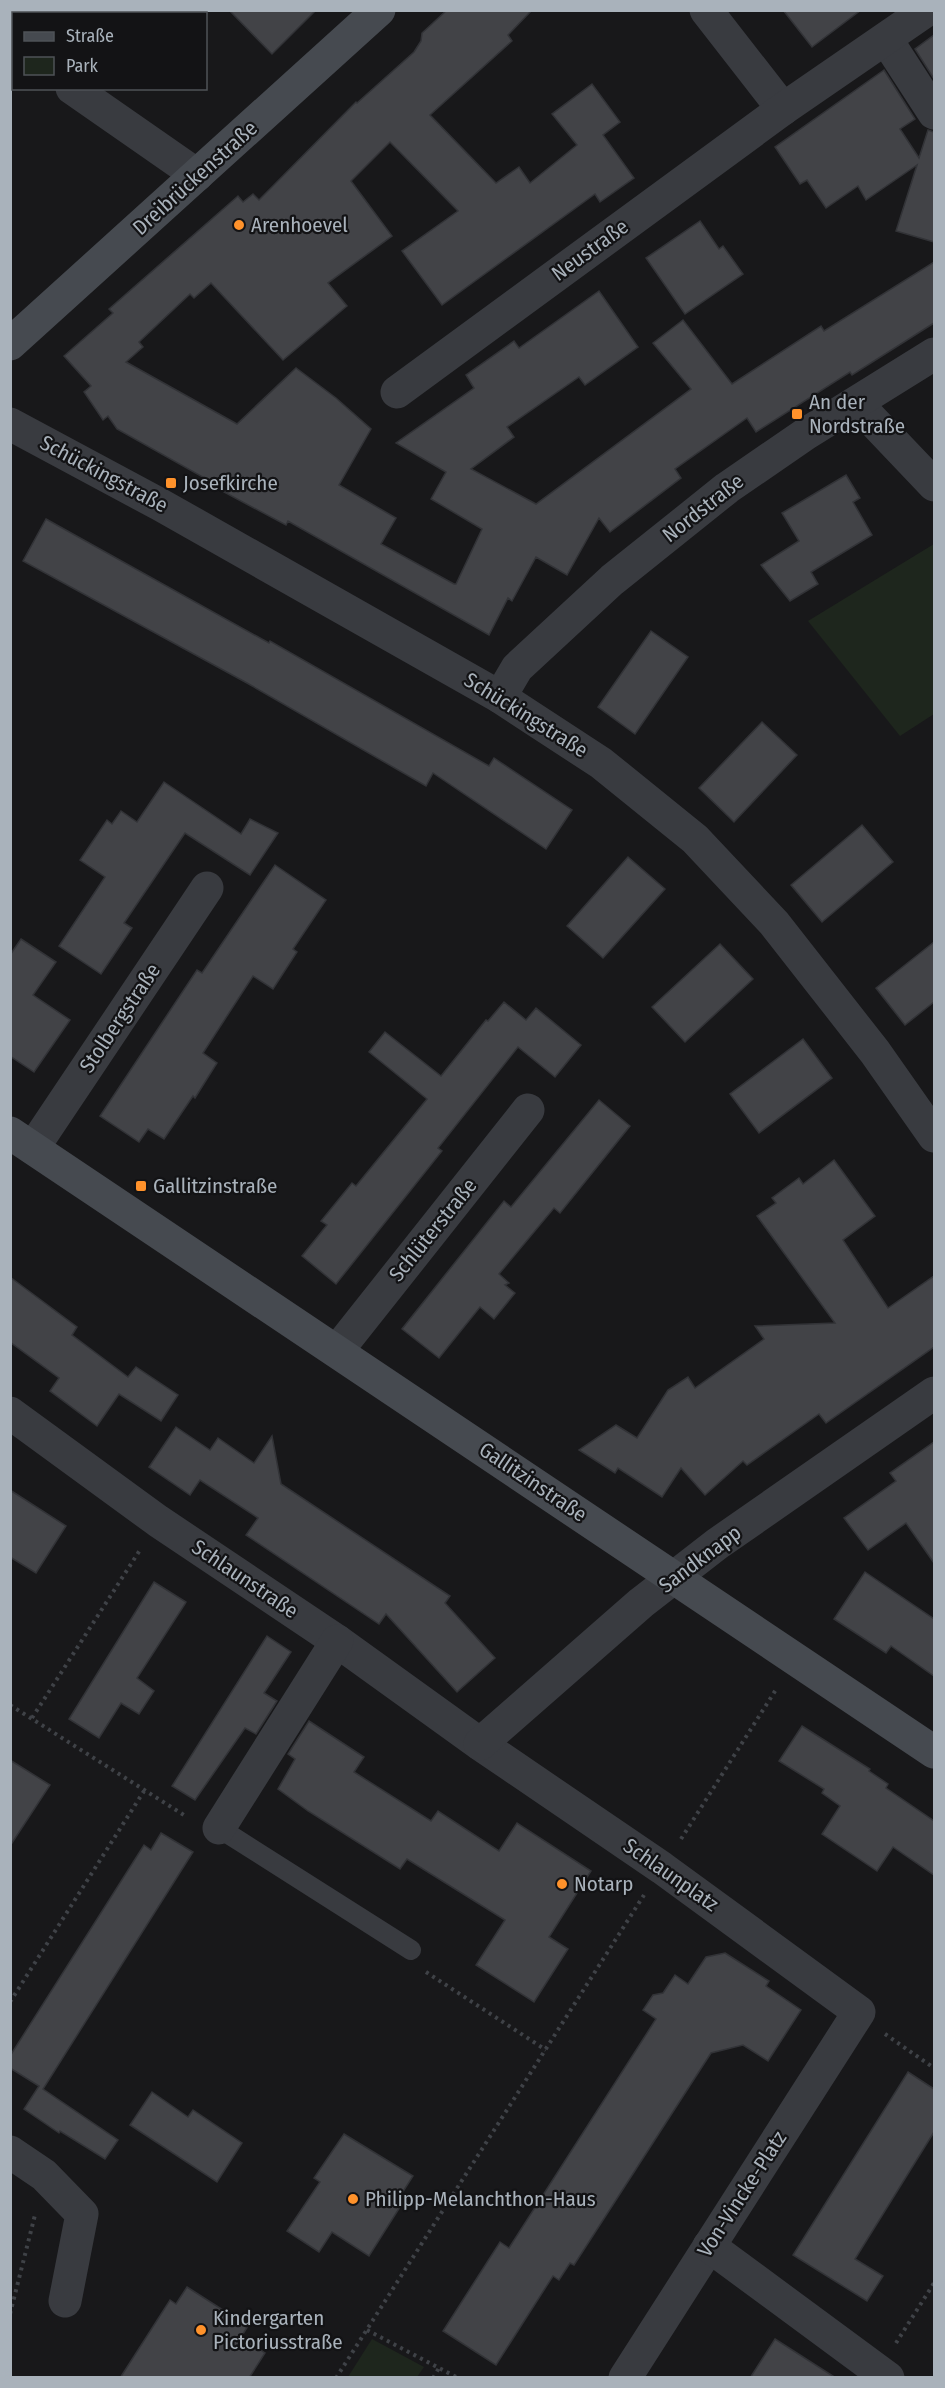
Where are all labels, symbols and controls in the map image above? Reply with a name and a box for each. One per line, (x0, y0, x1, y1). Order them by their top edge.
legend (12, 12, 207, 90)
text: Straße (66, 25, 114, 47)
text: Park (66, 55, 99, 77)
street label: Dreibrückenstraße (127, 115, 263, 241)
place label: Arenhoevel (251, 212, 348, 238)
street label: Neustraße (547, 213, 633, 287)
marker: Arenhoevel (232, 218, 246, 232)
place label: An der Nordstraße (809, 389, 905, 439)
marker: An der Nordstraße (790, 407, 804, 421)
street label: Schückingstraße (36, 429, 172, 519)
street label: Nordstraße (657, 468, 749, 548)
place label: Josefkirche (183, 470, 278, 496)
marker: Josefkirche (164, 476, 178, 490)
street label: Schückingstraße (459, 667, 593, 763)
street label: Stolbergstraße (74, 958, 166, 1078)
place label: Gallitzinstraße (153, 1173, 277, 1199)
street label: Schlüterstraße (383, 1173, 483, 1287)
marker: Gallitzinstraße (134, 1179, 148, 1193)
street label: Gallitzinstraße (474, 1436, 592, 1528)
street label: Sandknapp (654, 1520, 746, 1598)
street label: Schlaunstraße (187, 1534, 303, 1624)
street label: Schlaunplatz (618, 1833, 724, 1917)
place label: Notarp (574, 1871, 633, 1897)
marker: Notarp (555, 1877, 569, 1891)
street label: Von-Vincke-Platz (692, 2126, 792, 2262)
place label: Philipp-Melanchthon-Haus (365, 2186, 596, 2212)
marker: Philipp-Melanchthon-Haus (346, 2192, 360, 2206)
place label: Kindergarten Pictoriusstraße (213, 2305, 343, 2355)
marker: Kindergarten Pictoriusstraße (194, 2323, 208, 2337)

